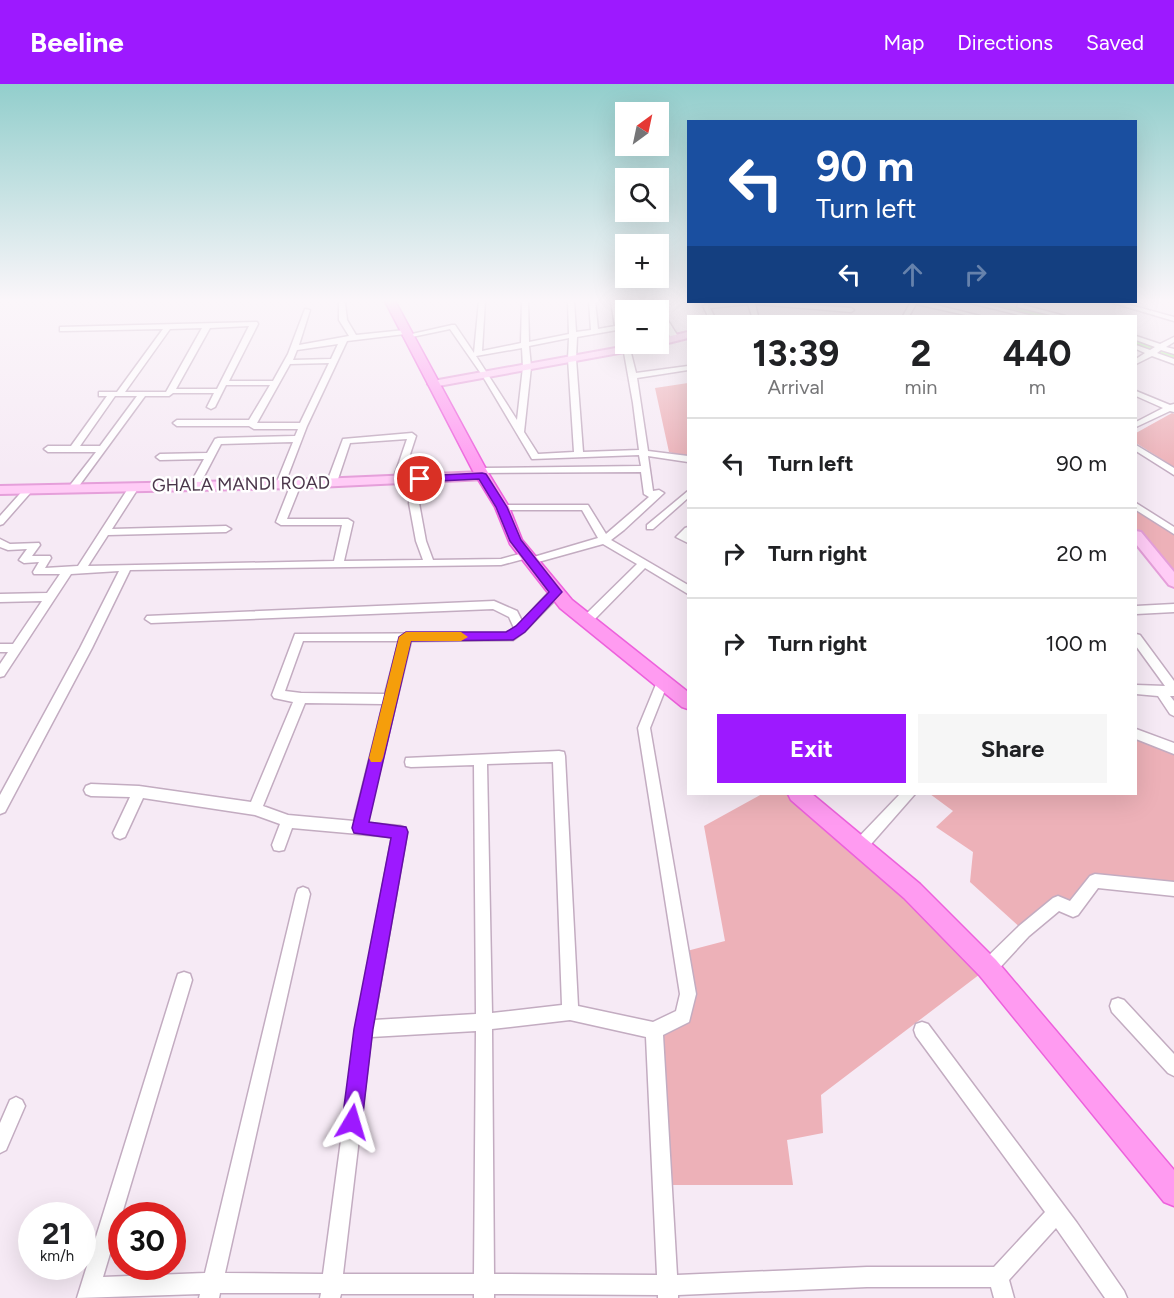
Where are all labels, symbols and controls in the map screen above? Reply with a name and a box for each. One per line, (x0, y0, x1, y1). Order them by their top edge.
text: Beeline (30, 25, 124, 59)
text: Map (883, 30, 924, 55)
text: Directions (957, 30, 1053, 55)
text: Saved (1086, 30, 1144, 55)
north arrow (615, 102, 669, 156)
map controls (615, 102, 669, 354)
text: 90 m (816, 141, 914, 192)
icon: left (717, 144, 795, 222)
button: search (615, 168, 669, 222)
text: Turn left (816, 192, 916, 225)
button: + (615, 234, 669, 288)
icon: left (833, 258, 866, 291)
icon: ahead (896, 258, 929, 291)
icon: right (959, 258, 992, 291)
button: − (615, 300, 669, 354)
text: 13:39 (752, 332, 839, 375)
text: 2 (911, 332, 931, 375)
text: 440 (1003, 332, 1072, 375)
text: Arrival (768, 375, 824, 399)
text: min (905, 375, 937, 399)
text: m (1029, 375, 1046, 399)
icon: left (717, 447, 750, 480)
text: Turn left (768, 450, 854, 477)
text: 90 m (1056, 450, 1107, 477)
pin (394, 453, 445, 504)
icon: arrive (403, 462, 436, 495)
street label: GHALA MANDI ROAD (152, 471, 330, 497)
icon: right (717, 537, 750, 570)
text: Turn right (768, 540, 867, 567)
text: 20 m (1056, 540, 1107, 567)
icon: right (717, 627, 750, 660)
text: Turn right (768, 630, 867, 657)
text: 100 m (1046, 630, 1107, 657)
button: Exit (717, 714, 906, 783)
button: Share (918, 714, 1107, 783)
position arrow (320, 1090, 384, 1154)
speed limit sign: 30 (108, 1202, 186, 1280)
text: 21 (42, 1215, 72, 1252)
text: km/h (40, 1247, 74, 1265)

